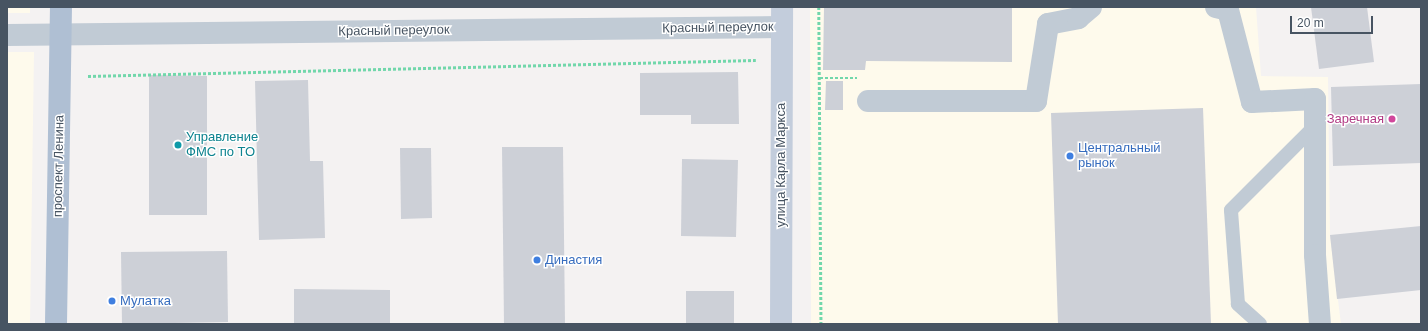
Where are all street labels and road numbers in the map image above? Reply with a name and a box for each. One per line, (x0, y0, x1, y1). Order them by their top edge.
street label: Красный переулок (662, 19, 774, 37)
street label: Красный переулок (338, 22, 450, 40)
street label: улица Карла Маркса (773, 103, 789, 227)
street label: проспект Ленина (50, 115, 68, 217)

